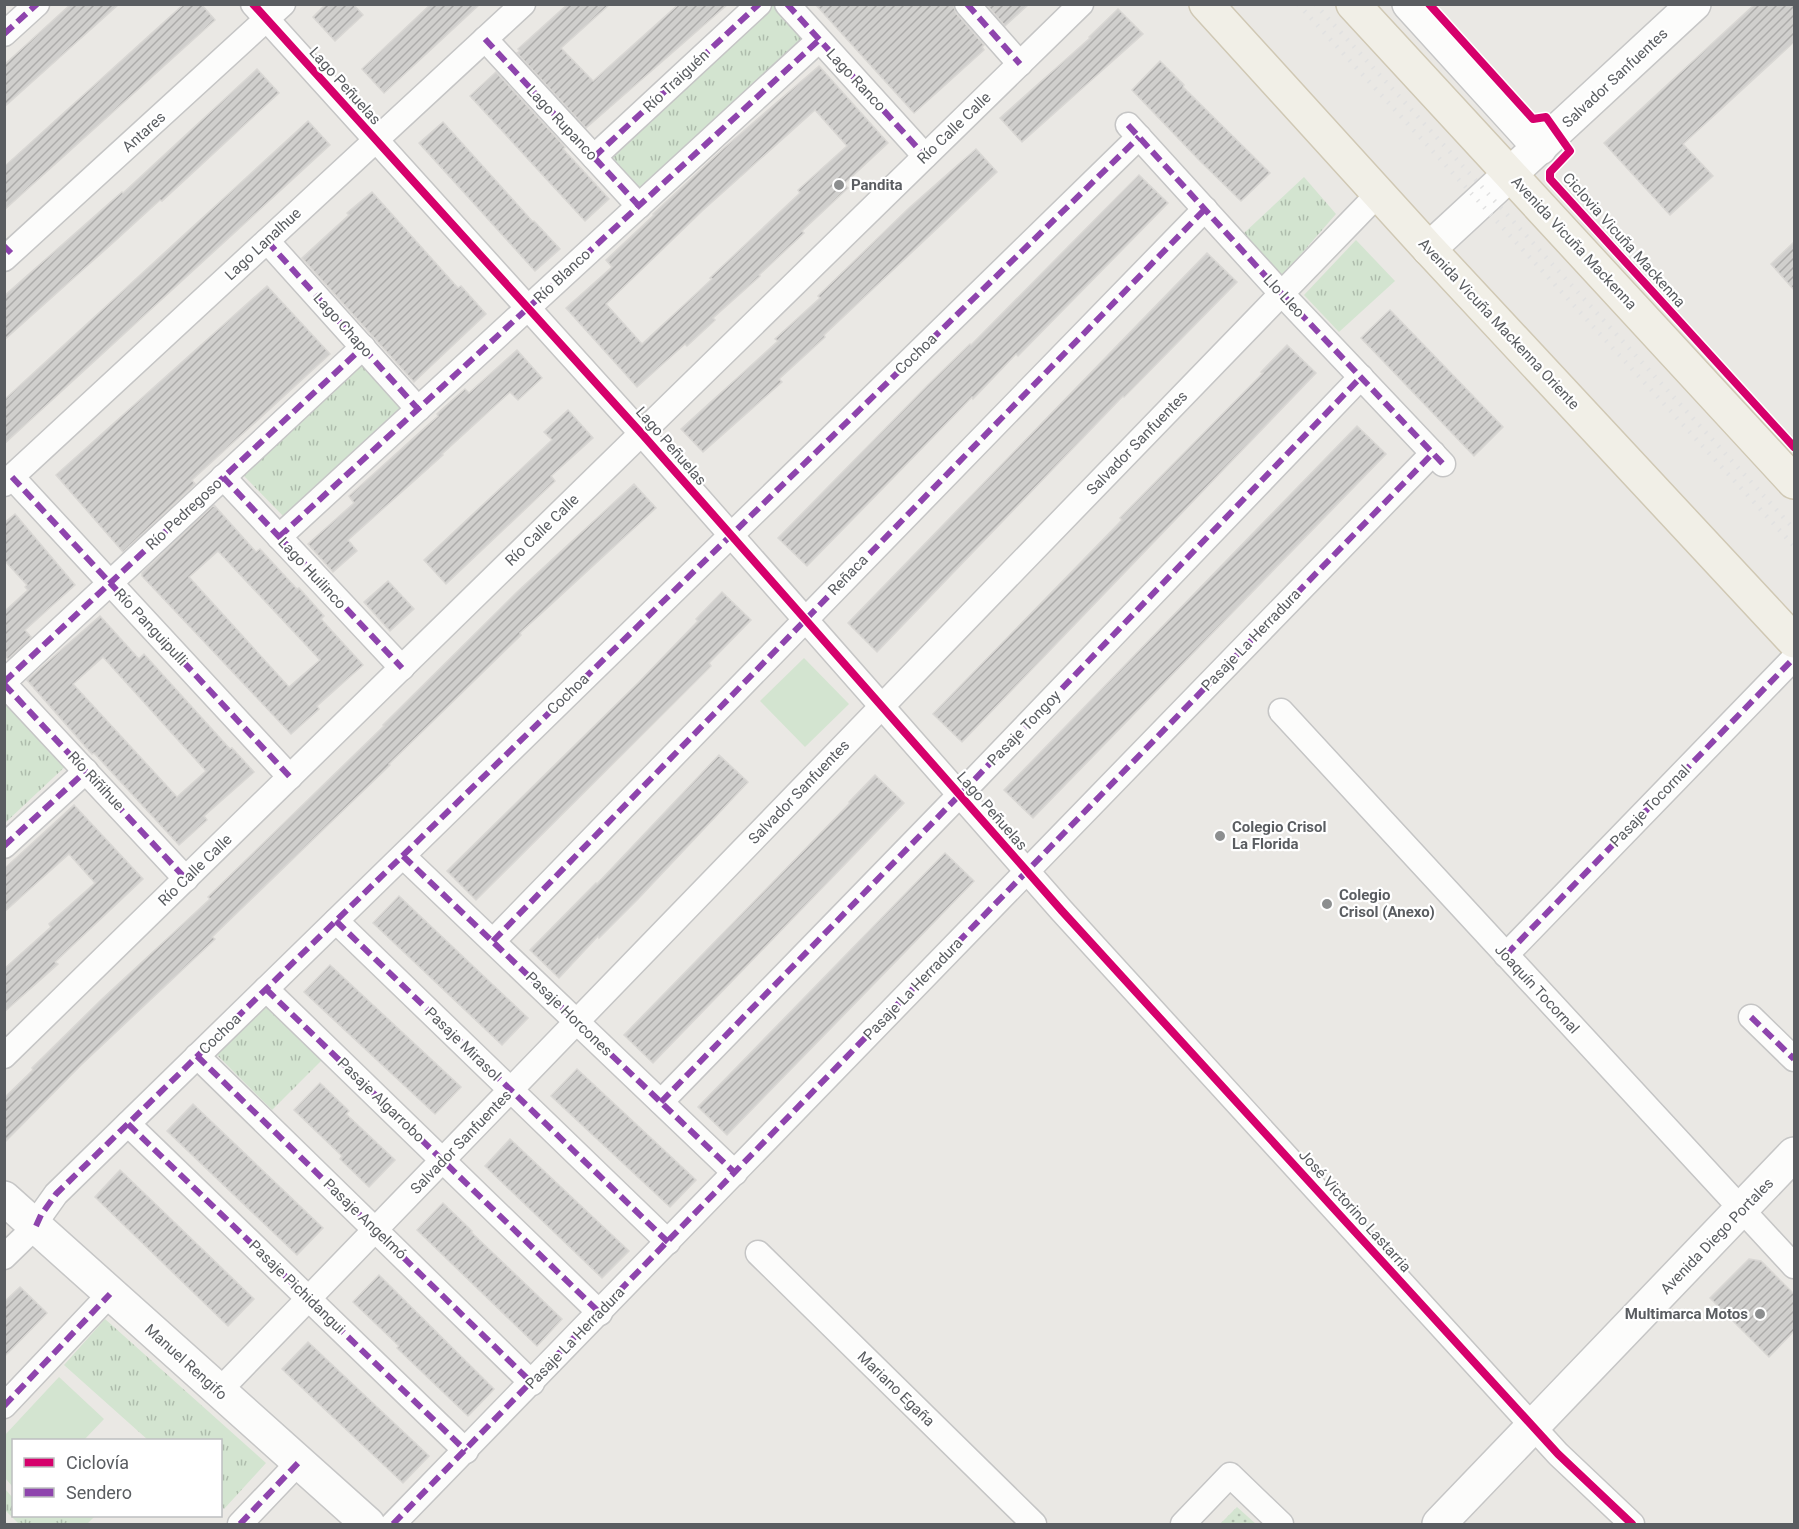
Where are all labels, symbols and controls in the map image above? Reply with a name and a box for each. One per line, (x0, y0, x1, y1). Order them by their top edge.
street label: Salvador Sanfuentes (1559, 25, 1671, 131)
street label: Lago Peñuelas (305, 43, 385, 129)
street label: Lago Ranco (822, 45, 890, 115)
street label: Río Traiguén (640, 46, 712, 116)
street label: Lago Rupanco (523, 82, 601, 164)
street label: Río Calle Calle (913, 88, 995, 168)
street label: Antares (119, 108, 169, 156)
street label: Ciclovia Vicuña Mackenna (1559, 169, 1689, 311)
street label: Avenida Vicuña Mackenna (1508, 173, 1640, 313)
place label: Pandita (851, 176, 903, 194)
marker: Pandita (832, 178, 846, 192)
street label: Lago Lanalhue (221, 204, 305, 284)
street label: Avenida Vicuña Mackenna Oriente (1415, 235, 1583, 413)
street label: Río Blanco (530, 245, 594, 307)
street label: Llo Lleo (1260, 271, 1308, 321)
street label: Lago Chapo (310, 289, 376, 361)
street label: Cochoa (891, 330, 941, 378)
street label: Salvador Sanfuentes (1083, 387, 1191, 499)
street label: Lago Peñuelas (632, 403, 710, 489)
street label: Río Pedregoso (142, 474, 226, 554)
street label: Río Calle Calle (501, 490, 583, 570)
street label: Lago Huilinco (274, 533, 350, 613)
street label: Reñaca (824, 551, 872, 599)
street label: Río Panguipulli (111, 585, 191, 669)
street label: Pasaje La Herradura (1198, 585, 1304, 695)
street label: Cochoa (543, 670, 593, 718)
street label: Pasaje Tongoy (984, 687, 1064, 769)
street label: Salvador Sanfuentes (745, 736, 853, 848)
street label: Río Riñihue (64, 748, 128, 814)
street label: Pasaje Tocornal (1606, 761, 1694, 851)
street label: Lago Peñuelas (953, 768, 1031, 854)
place label: Colegio Crisol La Florida (1232, 818, 1327, 853)
marker: Colegio Crisol La Florida (1213, 829, 1227, 843)
street label: Río Calle Calle (154, 830, 236, 910)
place label: Colegio Crisol (Anexo) (1339, 886, 1435, 921)
marker: Colegio Crisol (Anexo) (1320, 897, 1334, 911)
street label: Pasaje La Herradura (860, 934, 966, 1044)
street label: Joaquín Tocornal (1491, 941, 1583, 1037)
street label: Pasaje Horcones (522, 968, 616, 1060)
street label: Pasaje Mirasol (421, 1003, 505, 1085)
street label: Cochoa (195, 1010, 245, 1058)
street label: Pasaje Algarrobo (334, 1054, 428, 1146)
street label: Salvador Sanfuentes (407, 1086, 515, 1198)
street label: José Victorino Lastarria (1295, 1146, 1415, 1276)
street label: Avenida Diego Portales (1657, 1174, 1777, 1298)
street label: Pasaje Angelmó (320, 1175, 410, 1263)
street label: Pasaje Pichidangui (245, 1236, 349, 1338)
street label: Pasaje La Herradura (522, 1283, 628, 1393)
place label: Multimarca Motos (1625, 1305, 1748, 1323)
marker: Multimarca Motos (1753, 1307, 1767, 1321)
street label: Manuel Rengifo (141, 1320, 231, 1404)
street label: Mariano Egaña (854, 1348, 938, 1430)
legend (12, 1439, 222, 1517)
text: Ciclovía (66, 1452, 129, 1473)
text: Sendero (66, 1482, 132, 1503)

